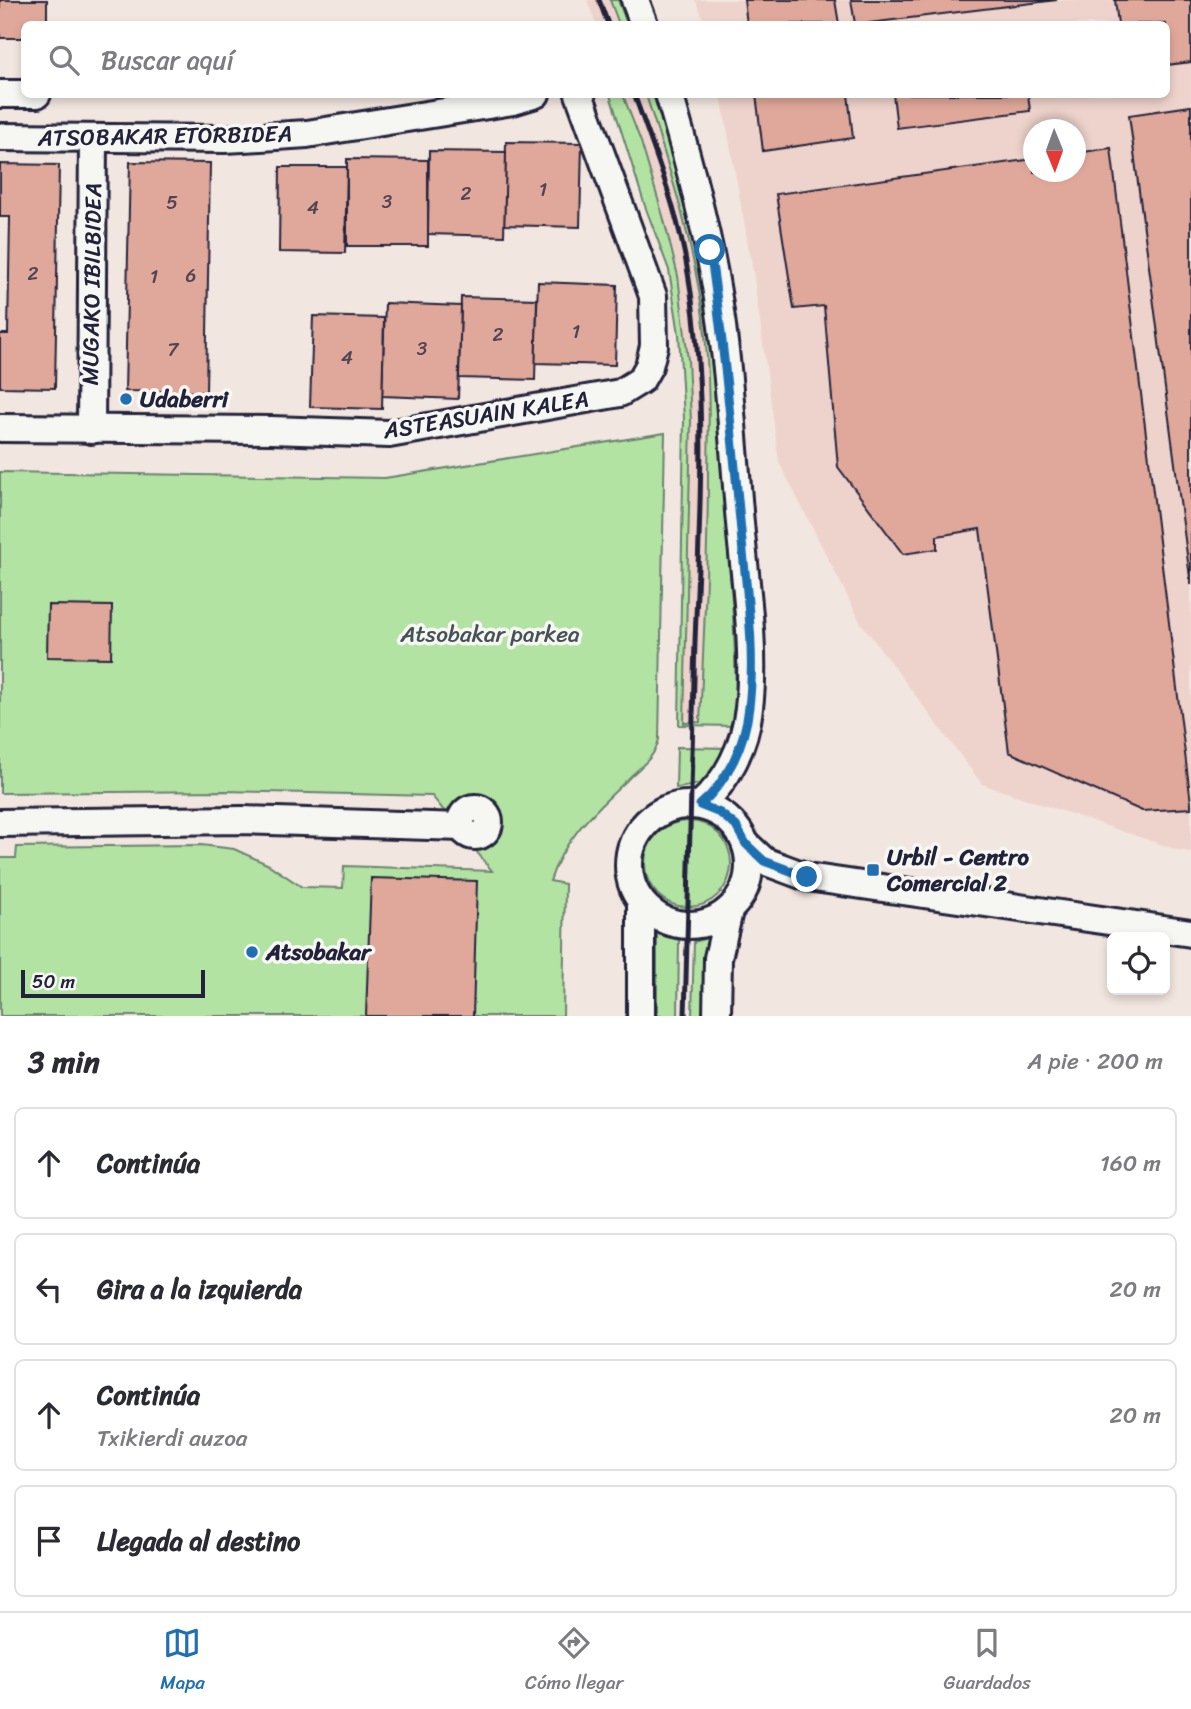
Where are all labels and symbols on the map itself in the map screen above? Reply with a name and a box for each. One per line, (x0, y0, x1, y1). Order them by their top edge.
street label: ATSOBAKAR ETORBIDEA (37, 113, 292, 159)
north arrow (1023, 119, 1086, 182)
house number: 1 (539, 173, 547, 206)
house number: 2 (461, 177, 472, 210)
street label: MUGAKO IBILBIDEA (70, 182, 114, 386)
house number: 3 (382, 185, 393, 218)
house number: 5 (166, 186, 178, 219)
house number: 4 (307, 191, 319, 224)
route start (694, 234, 725, 265)
house number: 2 (28, 257, 39, 290)
house number: 6 (186, 259, 196, 292)
house number: 1 (150, 260, 158, 293)
house number: 1 (572, 315, 580, 348)
house number: 2 (493, 318, 504, 351)
house number: 3 (417, 332, 428, 365)
house number: 7 (168, 333, 180, 366)
house number: 4 (341, 341, 353, 374)
place label: Udaberri (140, 379, 230, 420)
street label: ASTEASUAIN KALEA (379, 379, 592, 452)
marker: Udaberri (118, 391, 134, 407)
park label: Atsobakar parkea (399, 614, 580, 655)
place label: Urbil - Centro Comercial 2 (886, 837, 1030, 904)
route end (791, 861, 822, 892)
marker: Urbil - Centro Comercial 2 (865, 862, 881, 878)
place label: Atsobakar (265, 932, 373, 973)
marker: Atsobakar (244, 944, 260, 960)
scale bar (21, 967, 205, 999)

